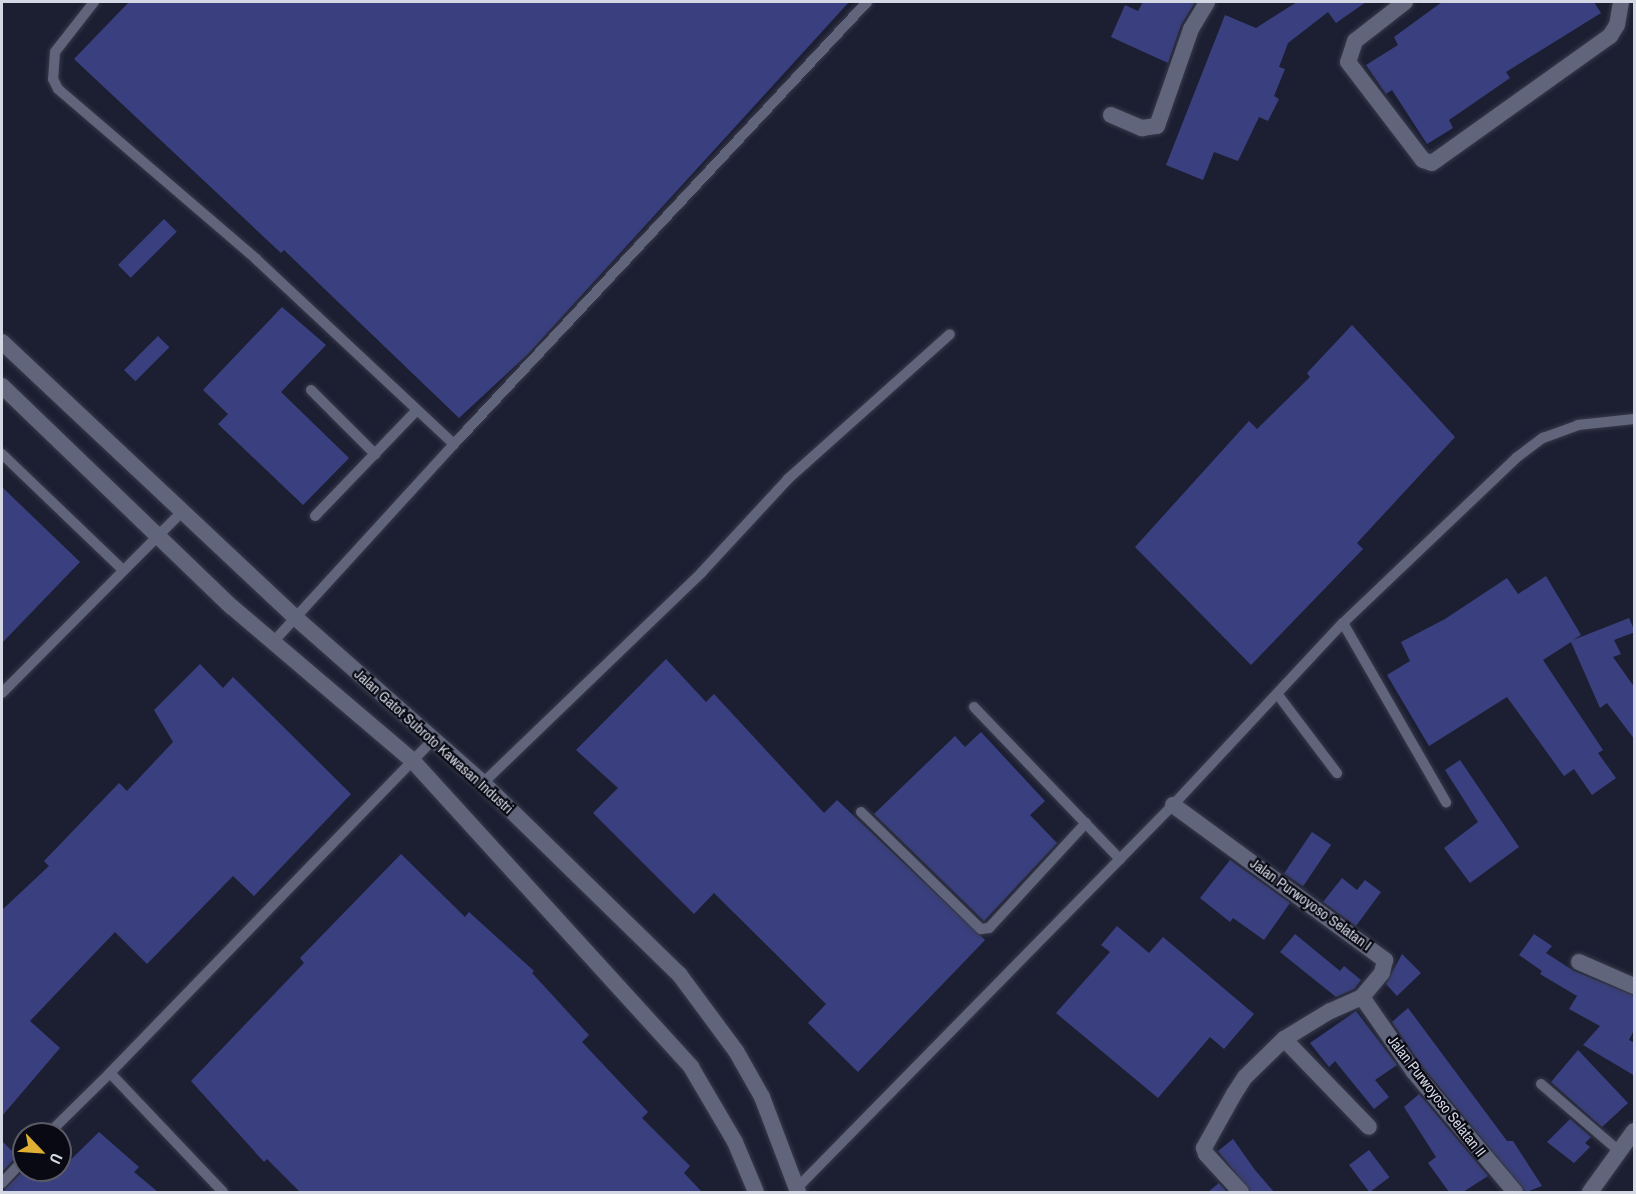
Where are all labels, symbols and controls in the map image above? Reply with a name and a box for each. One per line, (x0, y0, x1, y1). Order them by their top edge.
street label: Jalan Gatot Subroto Kawasan Industri (351, 665, 517, 817)
street label: Jalan Purwoyoso Selatan I (1247, 854, 1375, 954)
street label: Jalan Purwoyoso Selatan II (1384, 1032, 1490, 1160)
north arrow (12, 1122, 72, 1182)
text: U (45, 1150, 68, 1168)

